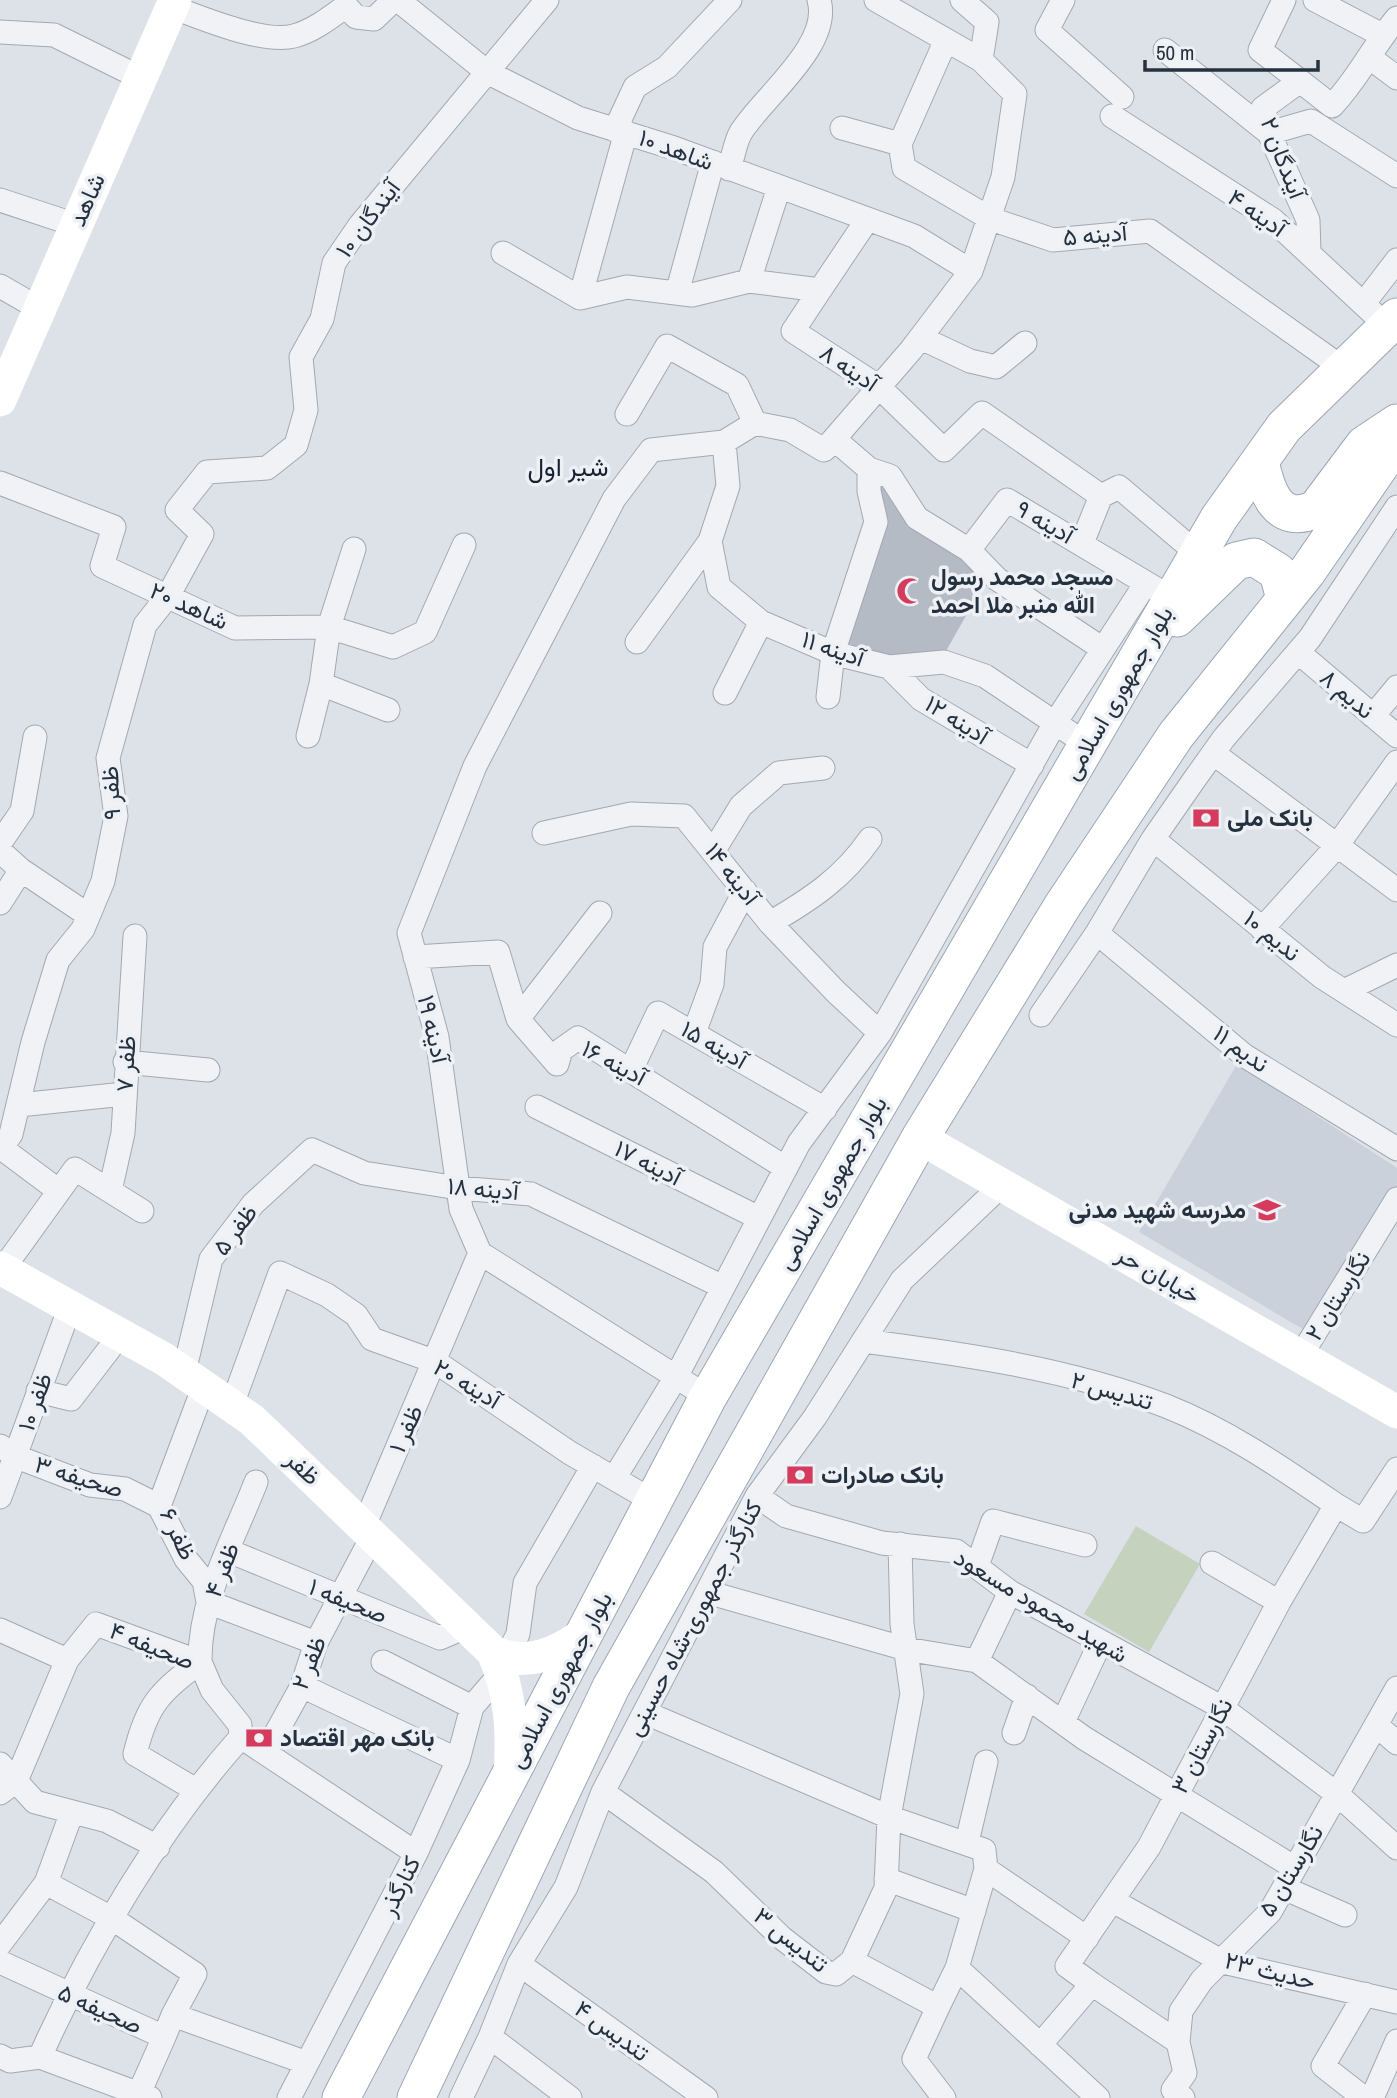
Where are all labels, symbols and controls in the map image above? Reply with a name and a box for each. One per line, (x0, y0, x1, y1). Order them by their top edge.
scale bar (1145, 28, 1318, 72)
text: 50 m (1156, 38, 1194, 67)
street label: آیندگان ۲ (1254, 112, 1315, 205)
street label: شاهد ۱۰ (635, 121, 718, 177)
street label: شاهد (60, 168, 112, 231)
street label: آیندگان ۱۰ (328, 171, 408, 264)
street label: آدینه ۴ (1222, 181, 1295, 245)
street label: آدینه ۵ (1061, 215, 1131, 253)
street label: آدینه ۸ (814, 336, 887, 400)
district label: شیر اول (527, 449, 609, 484)
street label: آدینه ۹ (1011, 492, 1083, 552)
place label: مسجد محمد رسول الله منبر ملا احمد (931, 560, 1114, 620)
street label: شاهد ۲۰ (145, 574, 234, 637)
mosque icon: مسجد محمد رسول الله منبر ملا احمد (895, 576, 925, 606)
street label: بلوار جمهوری اسلامی (1054, 600, 1180, 785)
street label: آدینه ۱۱ (798, 622, 871, 674)
street label: ندیم ۸ (1313, 661, 1382, 726)
street label: آدینه ۱۲ (919, 687, 998, 753)
street label: ظفر ۹ (93, 765, 127, 821)
place label: بانک ملی (1227, 801, 1313, 833)
bank icon: بانک ملی (1191, 803, 1221, 833)
street label: آدینه ۱۴ (698, 835, 769, 913)
street label: ندیم ۱۰ (1237, 902, 1308, 969)
street label: آدینه ۱۹ (411, 992, 458, 1068)
street label: آدینه ۱۵ (675, 1012, 756, 1077)
street label: ندیم ۱۱ (1207, 1017, 1276, 1080)
street label: آدینه ۱۶ (576, 1032, 655, 1094)
street label: ظفر ۷ (108, 1035, 142, 1093)
street label: بلوار جمهوری اسلامی (768, 1090, 894, 1275)
street label: آدینه ۱۷ (609, 1132, 690, 1194)
street label: آدینه ۱۸ (446, 1169, 523, 1207)
place label: مدرسه شهید مدنی (1069, 1193, 1246, 1225)
school or university icon: مدرسه شهید مدنی (1252, 1195, 1282, 1225)
street label: ظفر ۵ (204, 1197, 264, 1262)
street label: خیابان حر (1110, 1237, 1206, 1311)
street label: نگارستان ۲ (1297, 1244, 1377, 1347)
street label: آدینه ۲۰ (428, 1351, 509, 1417)
street label: تندیس ۲ (1067, 1363, 1157, 1417)
street label: ظفر ۱۰ (9, 1368, 59, 1435)
street label: ظفر ۱ (380, 1400, 430, 1458)
street label: ظفر (279, 1442, 328, 1492)
street label: صحیفه ۳ (31, 1447, 127, 1505)
place label: بانک صادرات (821, 1458, 944, 1490)
bank icon: بانک صادرات (785, 1460, 815, 1490)
street label: کنارگذر جمهوری-شاه حسینی (617, 1494, 769, 1741)
street label: ظفر ۶ (153, 1502, 205, 1565)
street label: ظفر ۴ (196, 1538, 246, 1602)
street label: شهید محمود مسعود (949, 1541, 1134, 1670)
street label: صحیفه ۱ (304, 1570, 392, 1630)
street label: بلوار جمهوری اسلامی (499, 1586, 619, 1773)
street label: صحیفه ۴ (105, 1614, 199, 1677)
street label: ظفر ۲ (283, 1631, 333, 1694)
street label: نگارستان ۳ (1163, 1692, 1240, 1799)
place label: بانک مهر اقتصاد (280, 1721, 435, 1753)
bank icon: بانک مهر اقتصاد (244, 1723, 274, 1753)
street label: نگارستان ۵ (1250, 1819, 1330, 1922)
street label: کنارگذر (371, 1850, 427, 1922)
street label: تندیس ۳ (748, 1899, 836, 1979)
street label: حدیث ۲۳ (1222, 1943, 1319, 1997)
street label: صحیفه ۵ (53, 1975, 148, 2041)
street label: تندیس ۴ (569, 1992, 656, 2068)

